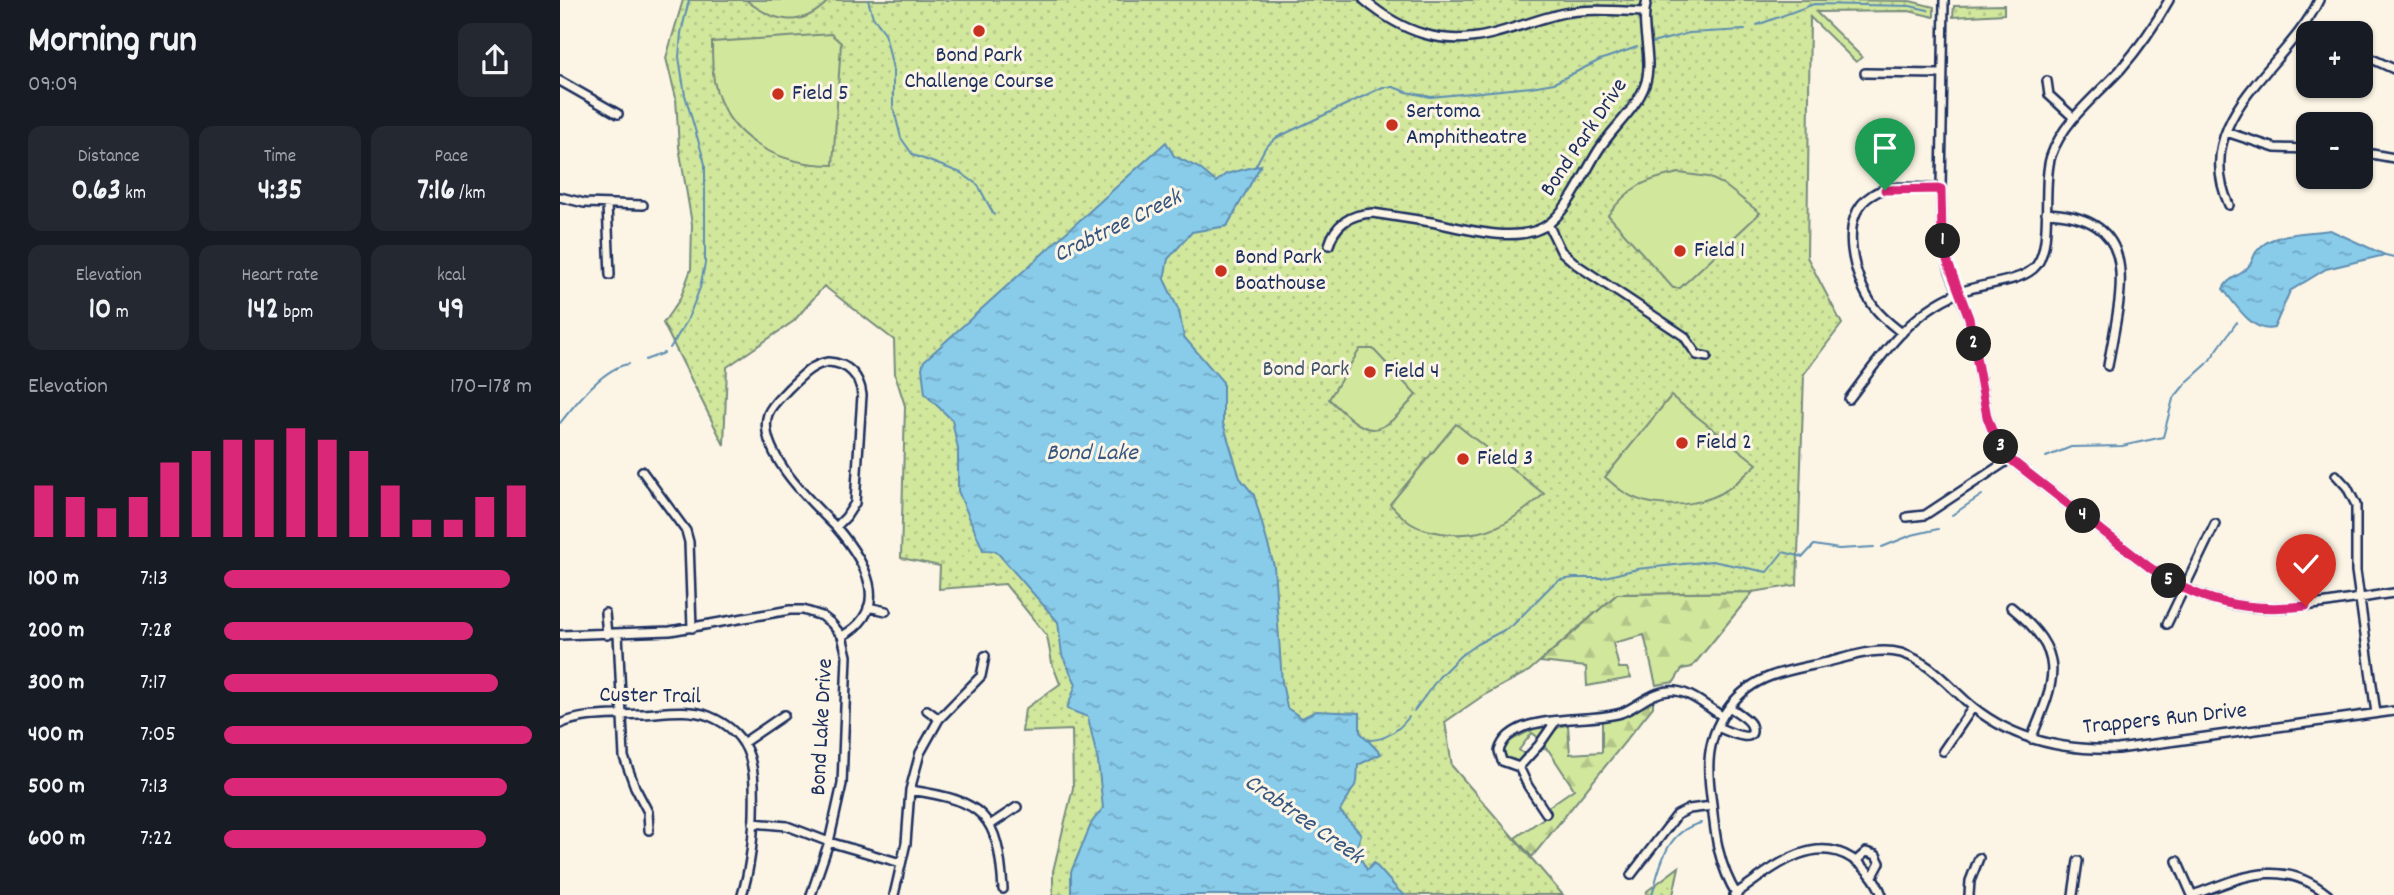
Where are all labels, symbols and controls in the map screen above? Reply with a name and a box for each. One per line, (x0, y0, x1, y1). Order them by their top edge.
text: Morning run (28, 15, 197, 70)
map controls (2296, 21, 2373, 189)
button: + (2296, 21, 2373, 98)
button: share (458, 23, 532, 97)
marker: Bond Park Challenge Course (971, 23, 987, 39)
place label: Bond Park Challenge Course (904, 40, 1054, 99)
text: 09:09 (28, 69, 78, 102)
street label: Bond Park Drive (1533, 72, 1637, 204)
place label: Field 5 (792, 78, 849, 111)
marker: Field 5 (770, 86, 786, 102)
place label: Sertoma Amphitheatre (1406, 96, 1527, 155)
button: − (2296, 112, 2373, 189)
marker: Sertoma Amphitheatre (1384, 117, 1400, 133)
pin (1855, 118, 1915, 190)
icon: arrive (1866, 129, 1904, 167)
text: Distance (78, 144, 140, 171)
text: Time (264, 144, 296, 171)
text: Pace (435, 144, 468, 171)
text: 0.63 (71, 171, 121, 214)
text: 4:35 (258, 171, 302, 214)
text: 7:16 (417, 171, 455, 214)
water label: Crabtree Creek (1048, 180, 1190, 273)
text: km (121, 181, 146, 208)
text: /km (455, 181, 486, 208)
pin: 1 (1926, 224, 1960, 258)
text: 1 (1940, 227, 1945, 254)
place label: Field 1 (1694, 235, 1745, 268)
place label: Bond Park Boathouse (1235, 242, 1326, 301)
marker: Field 1 (1672, 243, 1688, 259)
text: Elevation (76, 263, 142, 290)
text: Heart rate (242, 263, 318, 290)
text: kcal (437, 263, 466, 290)
marker: Bond Park Boathouse (1213, 263, 1229, 279)
text: 10 (89, 290, 111, 333)
text: 142 (247, 290, 279, 333)
text: 49 (438, 290, 464, 333)
text: m (111, 300, 129, 327)
text: bpm (279, 300, 313, 327)
pin: 2 (1956, 326, 1992, 362)
text: 2 (1969, 330, 1978, 357)
park label: Bond Park (1262, 354, 1350, 387)
place label: Field 4 (1384, 356, 1440, 389)
marker: Field 4 (1362, 364, 1378, 380)
text: Elevation (28, 371, 108, 404)
text: 170–178 m (450, 371, 532, 404)
place label: Field 2 (1696, 427, 1752, 460)
pin: 3 (1984, 430, 2018, 464)
text: 3 (1996, 433, 2005, 460)
marker: Field 2 (1674, 435, 1690, 451)
water label: Bond Lake (1046, 437, 1139, 471)
place label: Field 3 (1477, 443, 1533, 476)
marker: Field 3 (1455, 451, 1471, 467)
pin: 4 (2066, 498, 2100, 534)
text: 4 (2079, 502, 2086, 529)
pin (2276, 534, 2336, 606)
icon: check (2287, 545, 2325, 583)
text: 100 m (28, 563, 79, 596)
text: 7:13 (140, 563, 168, 596)
pin: 5 (2152, 564, 2186, 598)
text: 5 (2164, 567, 2173, 594)
text: 200 m (28, 615, 84, 648)
text: 7:28 (140, 615, 172, 648)
street label: Bond Lake Drive (803, 658, 843, 796)
text: 300 m (28, 667, 84, 700)
text: 7:17 (140, 667, 166, 700)
street label: Custer Trail (599, 680, 702, 714)
street label: Trappers Run Drive (2081, 695, 2249, 745)
text: 400 m (28, 719, 84, 752)
text: 7:05 (140, 719, 176, 752)
water label: Crabtree Creek (1237, 766, 1371, 875)
text: 500 m (28, 771, 85, 804)
text: 7:13 (140, 771, 168, 804)
text: 600 m (28, 823, 85, 856)
text: 7:22 (140, 823, 173, 856)

